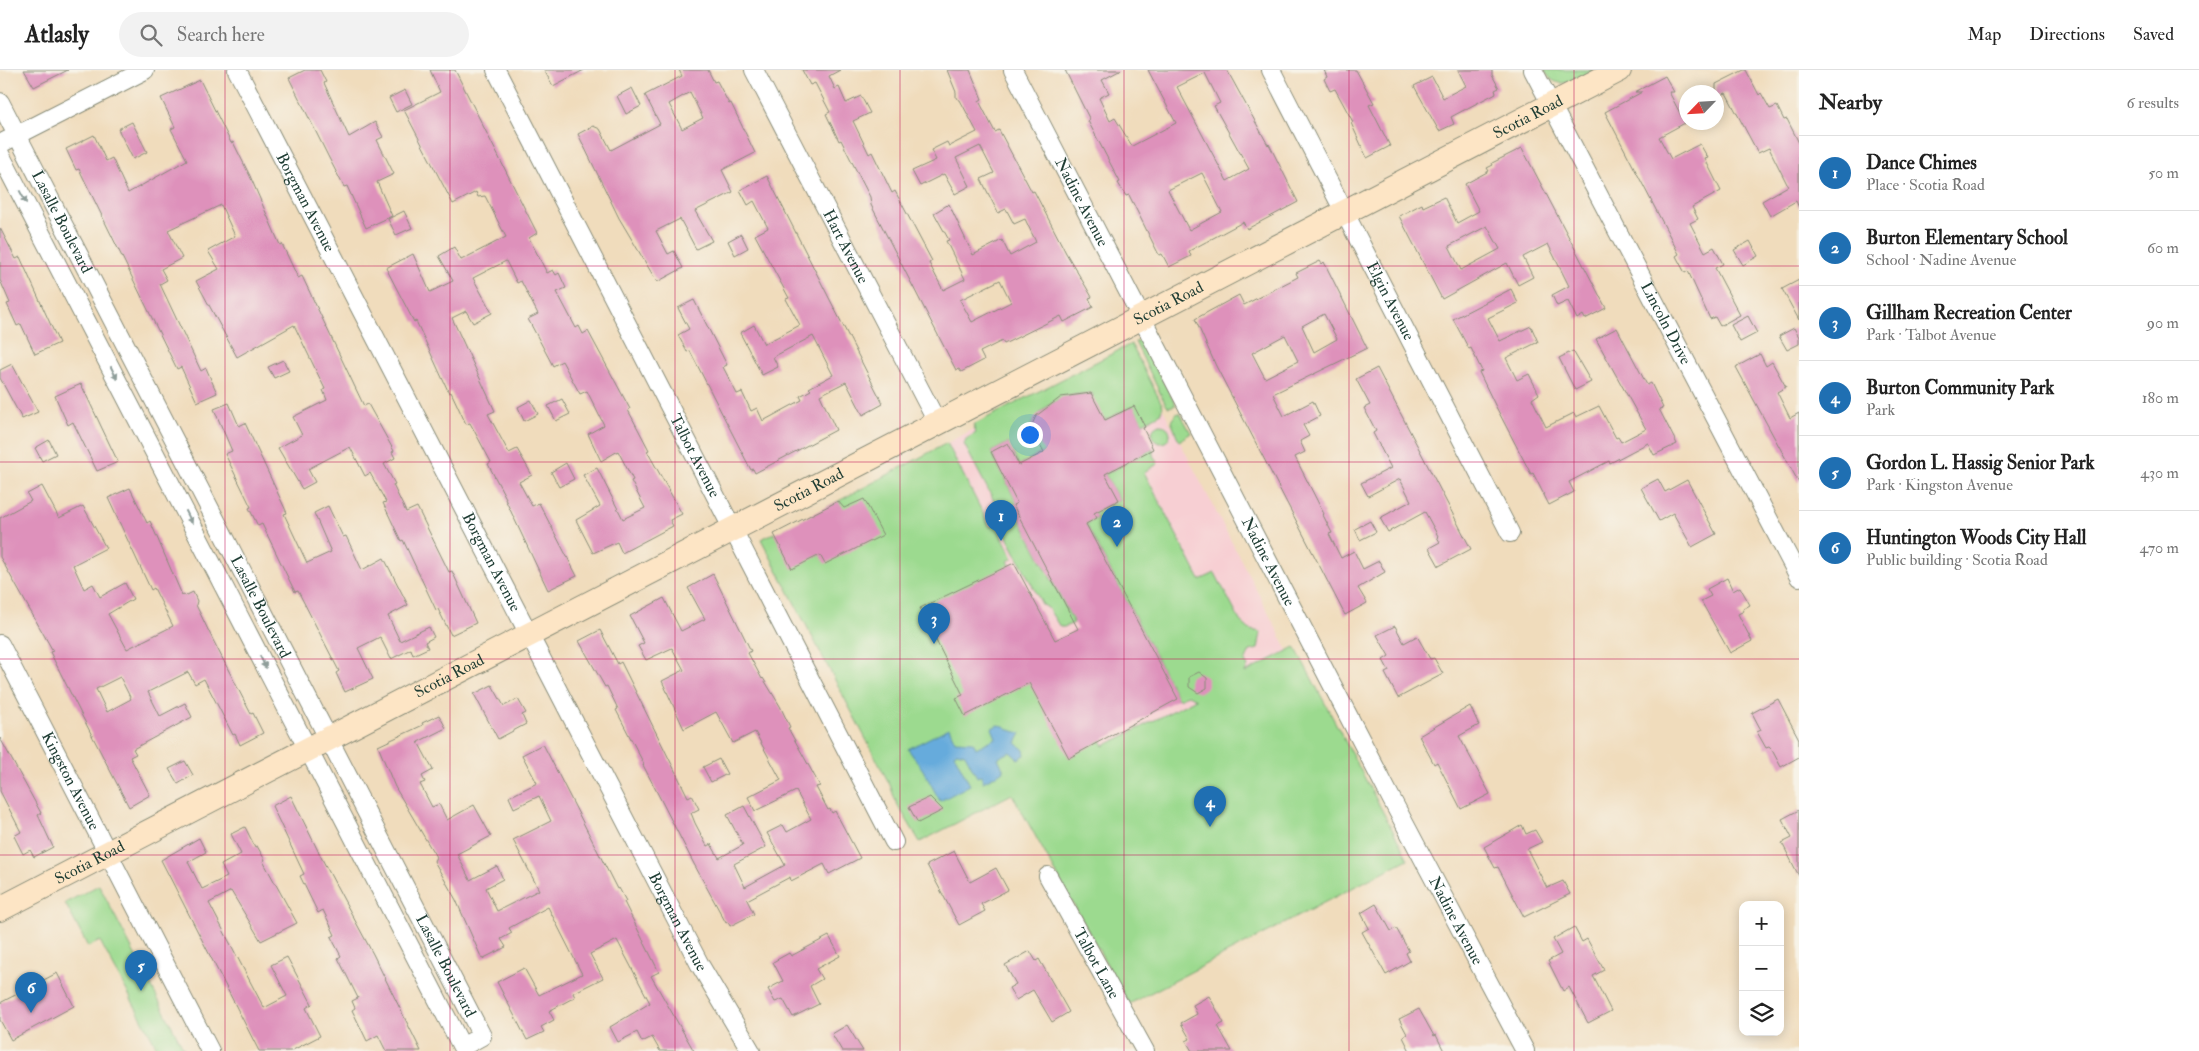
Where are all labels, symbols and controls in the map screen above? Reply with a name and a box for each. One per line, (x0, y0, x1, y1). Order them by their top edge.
search box (119, 12, 469, 57)
text: Atlasly (25, 19, 89, 50)
icon: search (137, 21, 165, 49)
text: Search here (177, 23, 265, 47)
text: Map (1968, 23, 2001, 46)
text: Directions (2029, 23, 2105, 46)
text: Saved (2133, 23, 2174, 46)
north arrow (1679, 85, 1724, 130)
text: Nearby (1819, 89, 1882, 116)
street label: Scotia Road (1490, 91, 1566, 143)
text: 6 results (2127, 93, 2179, 113)
street label: Borgman Avenue (272, 149, 340, 256)
text: Dance Chimes (1866, 151, 1977, 175)
street label: Nadine Avenue (1050, 154, 1113, 250)
text: 1 (1832, 163, 1838, 183)
text: 50 m (2148, 163, 2179, 183)
street label: Lasalle Boulevard (27, 167, 97, 277)
text: Place · Scotia Road (1866, 175, 1985, 195)
one-way arrow (19, 190, 27, 205)
street label: Hart Avenue (818, 206, 873, 287)
text: Burton Elementary School (1866, 226, 2068, 250)
text: 2 (1831, 238, 1839, 258)
text: 60 m (2147, 238, 2179, 258)
text: School · Nadine Avenue (1866, 250, 2016, 270)
street label: Elgin Avenue (1362, 258, 1419, 344)
street label: Scotia Road (1130, 277, 1207, 330)
street label: Lincoln Drive (1636, 279, 1696, 368)
text: Gillham Recreation Center (1866, 301, 2072, 325)
text: 3 (1832, 313, 1838, 333)
text: 90 m (2147, 313, 2179, 333)
text: Park · Talbot Avenue (1866, 325, 1996, 345)
one-way arrow (110, 365, 118, 380)
text: Burton Community Park (1866, 376, 2054, 400)
text: 4 (1831, 388, 1839, 408)
text: 180 m (2142, 388, 2179, 408)
text: Park (1866, 400, 1895, 420)
street label: Talbot Avenue (665, 411, 725, 501)
your location (1017, 422, 1043, 448)
text: Gordon L. Hassig Senior Park (1866, 451, 2095, 475)
street label: Scotia Road (771, 463, 847, 516)
text: 5 (1831, 463, 1839, 483)
text: 430 m (2140, 463, 2179, 483)
text: Park · Kingston Avenue (1866, 475, 2013, 495)
pin: 1 (985, 500, 1017, 541)
pin: 2 (1101, 506, 1133, 547)
street label: Borgman Avenue (458, 509, 526, 615)
one-way arrow (185, 510, 193, 524)
street label: Nadine Avenue (1237, 514, 1300, 610)
text: Huntington Woods City Hall (1866, 526, 2086, 550)
text: 6 (1831, 538, 1839, 558)
text: 470 m (2139, 538, 2179, 558)
text: Public building · Scotia Road (1866, 550, 2048, 570)
street label: Lasalle Boulevard (226, 552, 295, 662)
pin: 3 (918, 603, 950, 644)
street label: Scotia Road (411, 650, 488, 703)
one-way arrow (259, 654, 267, 669)
street label: Kingston Avenue (37, 728, 104, 834)
pin: 4 (1194, 786, 1226, 827)
street label: Scotia Road (51, 836, 128, 889)
street label: Borgman Avenue (644, 869, 712, 975)
street label: Nadine Avenue (1424, 873, 1488, 969)
map controls (1739, 901, 1784, 1036)
button: + (1739, 901, 1784, 946)
street label: Lasalle Boulevard (411, 911, 481, 1021)
street label: Talbot Lane (1069, 925, 1124, 1003)
button: − (1739, 946, 1784, 991)
pin: 5 (125, 950, 157, 991)
pin: 6 (15, 972, 47, 1013)
button: layers (1739, 991, 1784, 1036)

